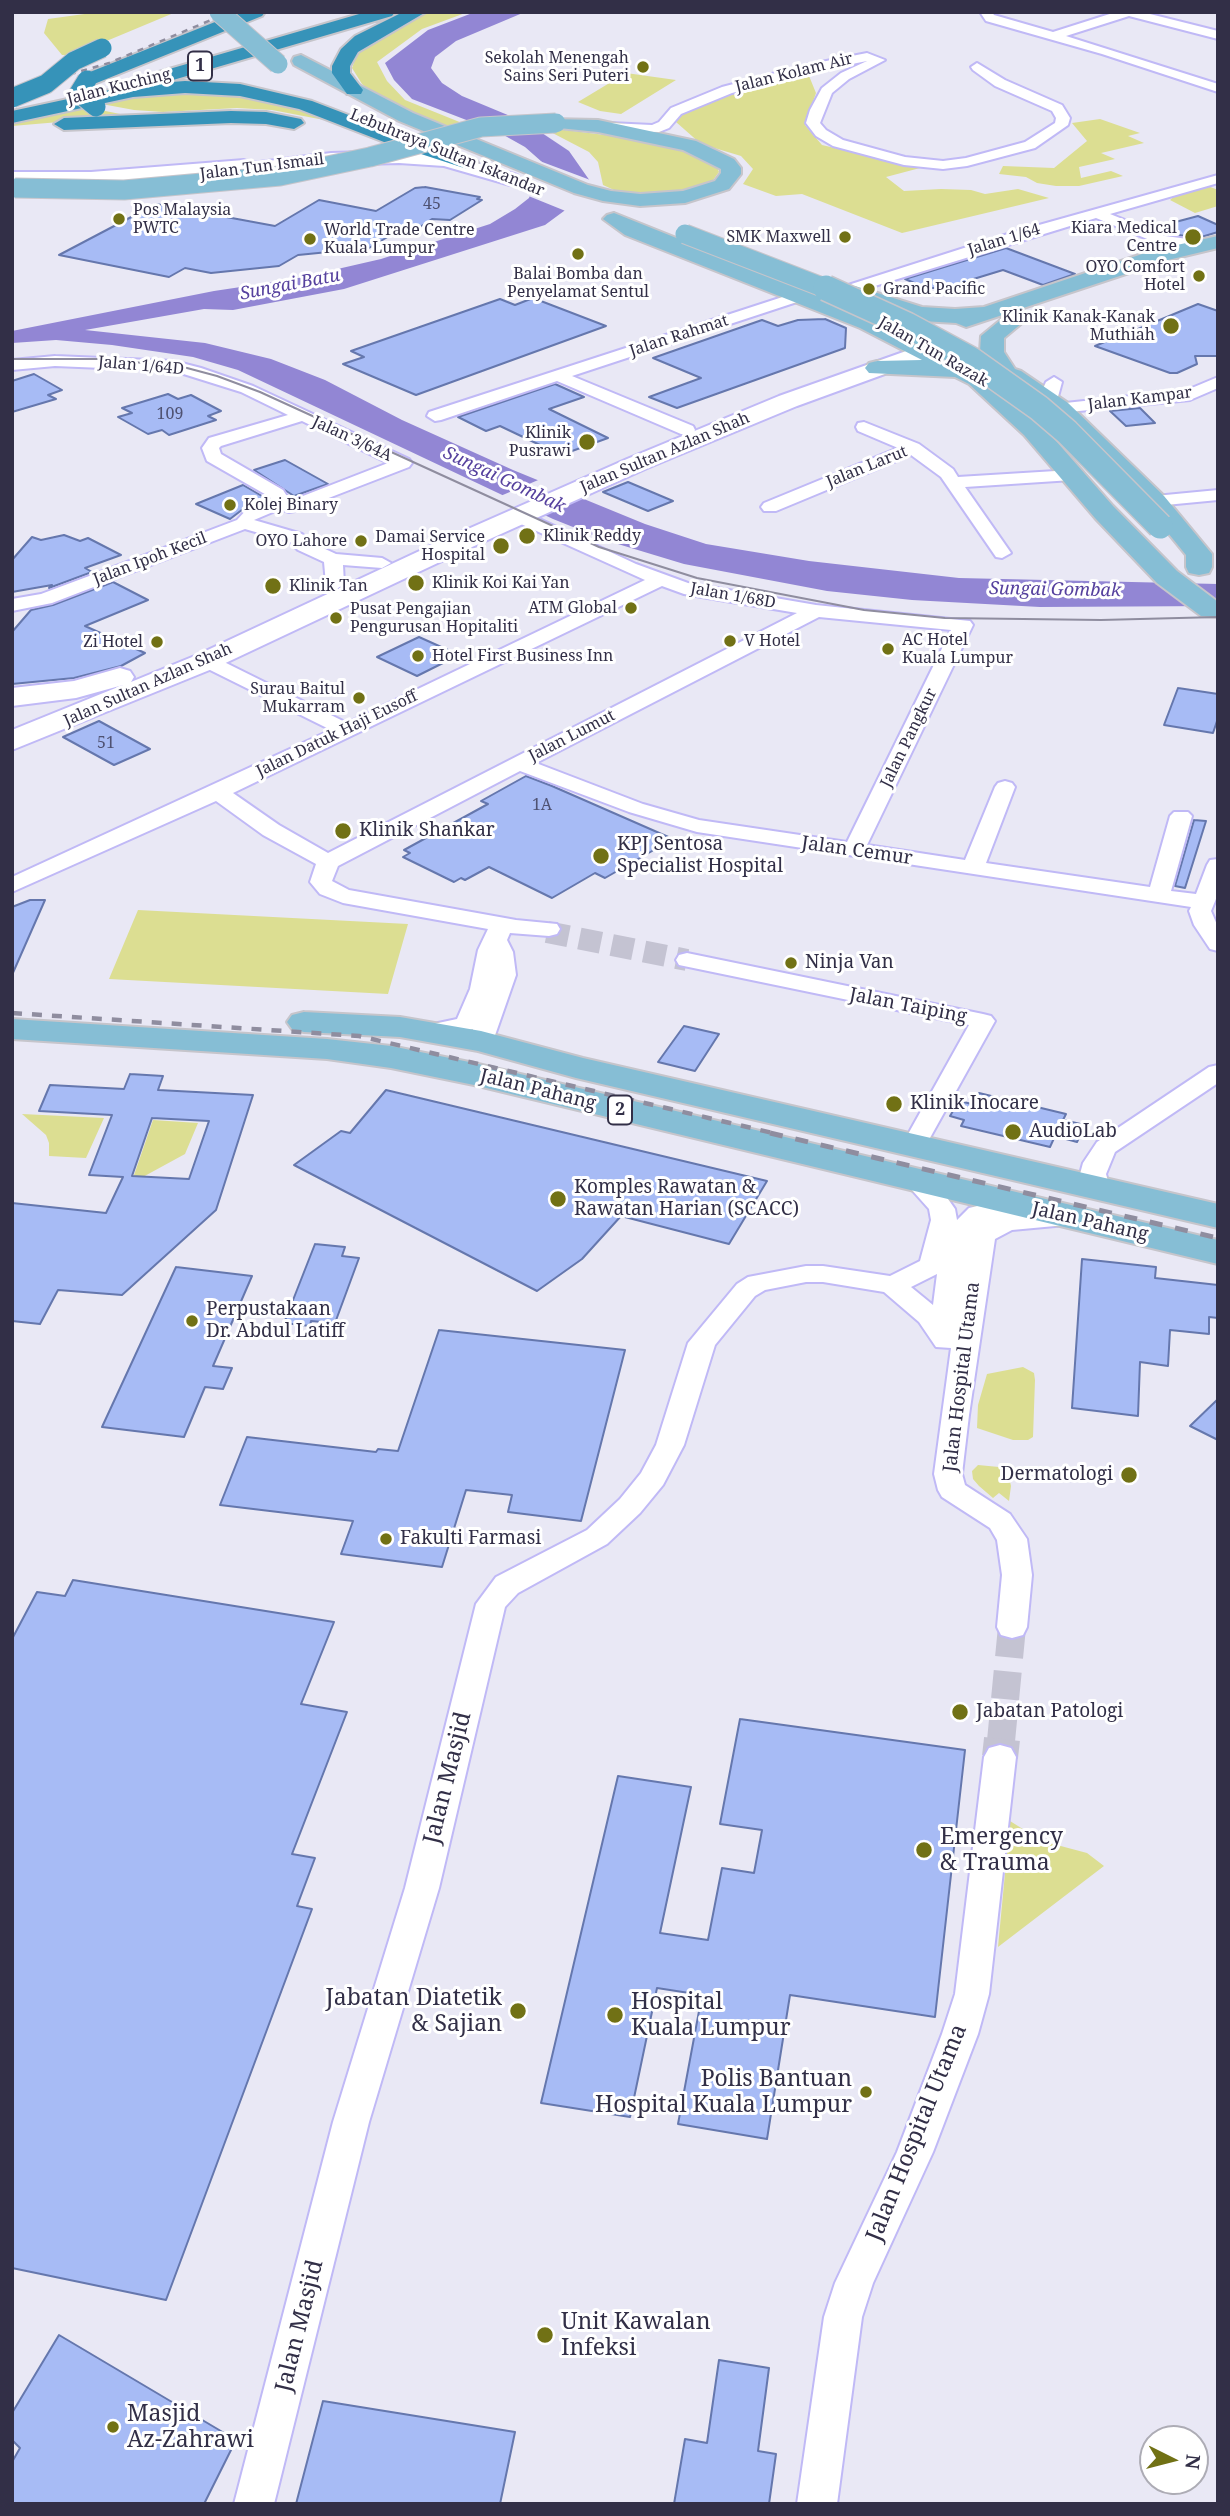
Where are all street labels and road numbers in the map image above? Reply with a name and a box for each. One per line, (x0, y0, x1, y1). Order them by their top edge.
street label: Jalan Kolam Air (733, 49, 855, 97)
road number: 1 (188, 52, 212, 80)
street label: Jalan Kuching (65, 65, 173, 109)
street label: Lebuhraya Sultan Iskandar (347, 105, 547, 201)
street label: Jalan Tun Ismail (199, 150, 325, 184)
street label: Jalan 1/64 (966, 220, 1042, 260)
street label: Jalan Rahmat (627, 311, 731, 361)
street label: Jalan Tun Razak (875, 313, 991, 391)
street label: Jalan 1/64D (97, 353, 185, 379)
street label: Jalan Kampar (1087, 383, 1193, 415)
street label: Jalan Sultan Azlan Shah (577, 409, 753, 497)
street label: Jalan 3/64A (309, 412, 395, 466)
street label: Jalan Larut (824, 442, 910, 492)
street label: Jalan Ipoh Kecil (91, 529, 209, 589)
street label: Jalan 1/68D (689, 579, 777, 613)
street label: Jalan Sultan Azlan Shah (61, 639, 235, 731)
street label: Jalan Pangkur (877, 685, 941, 791)
street label: Jalan Datuk Haji Eusoff (253, 687, 421, 781)
street label: Jalan Lumut (526, 706, 618, 766)
street label: Jalan Cemur (800, 832, 914, 870)
street label: Jalan Taiping (847, 983, 969, 1029)
street label: Jalan Pahang (478, 1065, 598, 1115)
road number: 2 (608, 1096, 632, 1125)
street label: Jalan Pahang (1030, 1198, 1150, 1246)
street label: Jalan Hospital Utama (939, 1281, 985, 1473)
street label: Jalan Masjid (418, 1709, 478, 1847)
street label: Jalan Hospital Utama (861, 2020, 973, 2246)
street label: Jalan Masjid (270, 2257, 330, 2395)

